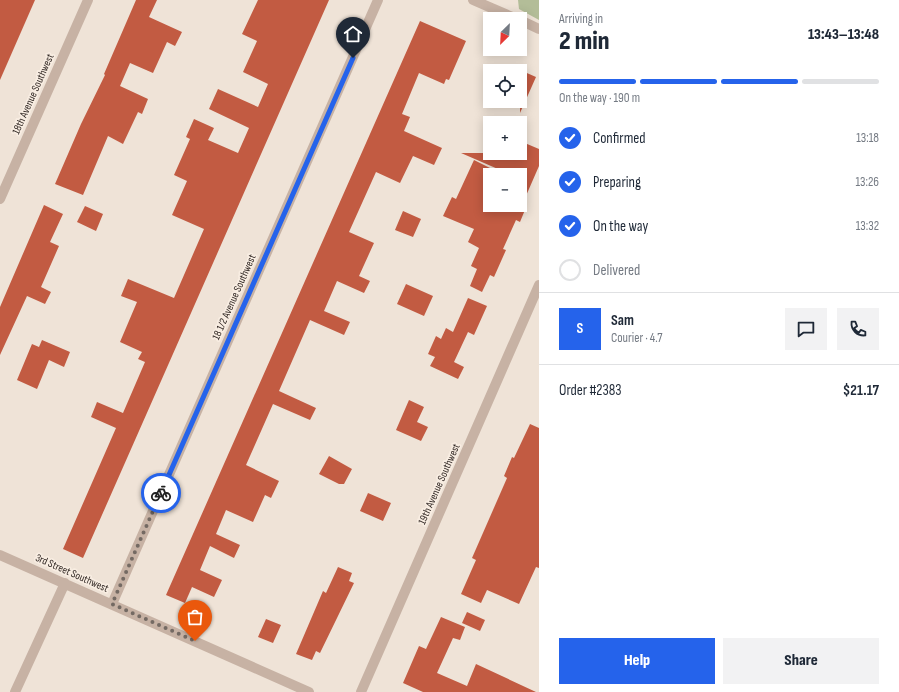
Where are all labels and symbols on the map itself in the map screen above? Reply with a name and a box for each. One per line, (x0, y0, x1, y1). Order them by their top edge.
north arrow (483, 12, 527, 56)
pin (336, 17, 370, 58)
street label: 18th Avenue Southwest (9, 51, 57, 136)
street label: 18 1/2 Avenue Southwest (209, 252, 259, 342)
street label: 19th Avenue Southwest (415, 441, 463, 526)
courier (141, 473, 181, 513)
street label: 3rd Street Southwest (33, 551, 111, 595)
pin (178, 600, 212, 641)

